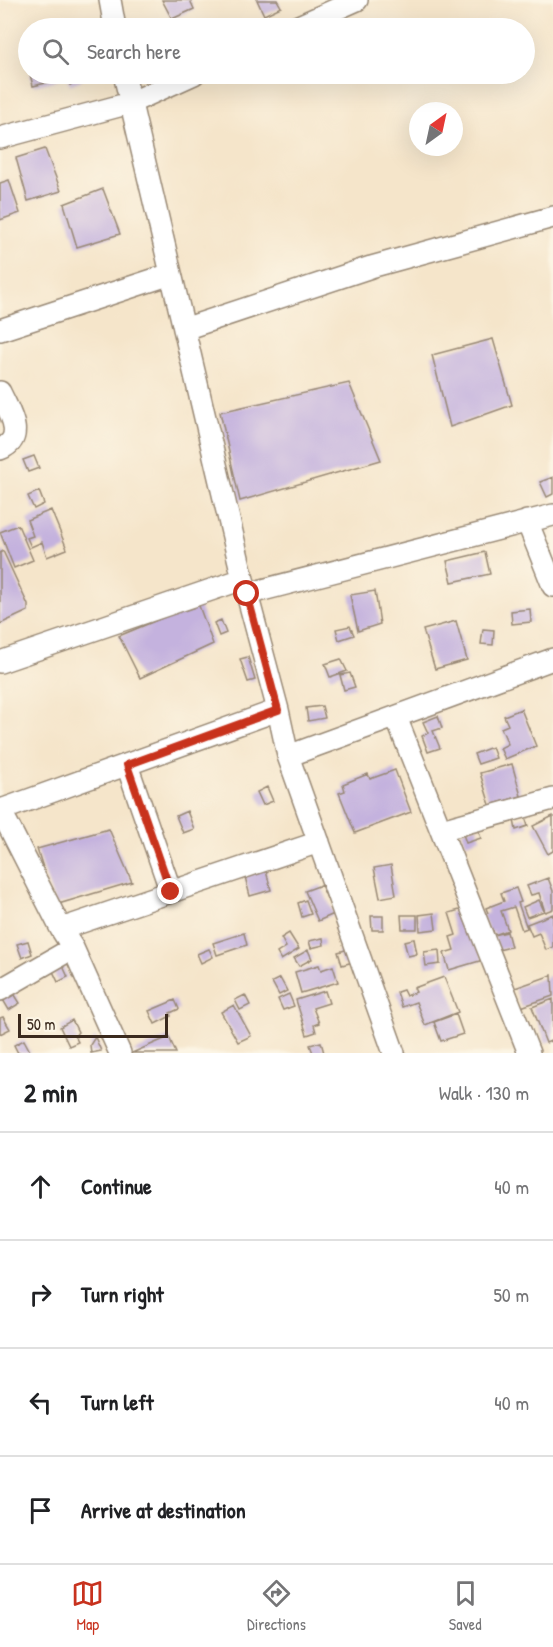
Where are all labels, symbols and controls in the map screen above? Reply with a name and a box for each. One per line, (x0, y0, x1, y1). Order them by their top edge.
search box (18, 18, 535, 84)
icon: search (39, 35, 72, 68)
text: Search here (87, 36, 181, 66)
north arrow (409, 102, 463, 156)
route start (233, 580, 259, 606)
route end (157, 878, 183, 904)
scale bar (18, 1011, 168, 1038)
text: 50 m (27, 1013, 56, 1035)
text: 2 min (24, 1075, 77, 1110)
text: Walk · 130 m (439, 1079, 529, 1106)
icon: ahead (24, 1170, 57, 1203)
text: Continue (81, 1171, 152, 1201)
text: 40 m (494, 1173, 529, 1200)
icon: right (24, 1278, 57, 1311)
text: Turn right (81, 1279, 164, 1309)
text: 50 m (493, 1281, 529, 1308)
icon: left (24, 1386, 57, 1419)
text: Turn left (81, 1387, 154, 1417)
text: 40 m (494, 1389, 529, 1416)
icon: arrive (24, 1494, 57, 1527)
text: Arrive at destination (81, 1495, 246, 1525)
tab: Map (71, 1577, 104, 1635)
tab: Directions (247, 1577, 306, 1635)
tab: Saved (449, 1577, 482, 1635)

